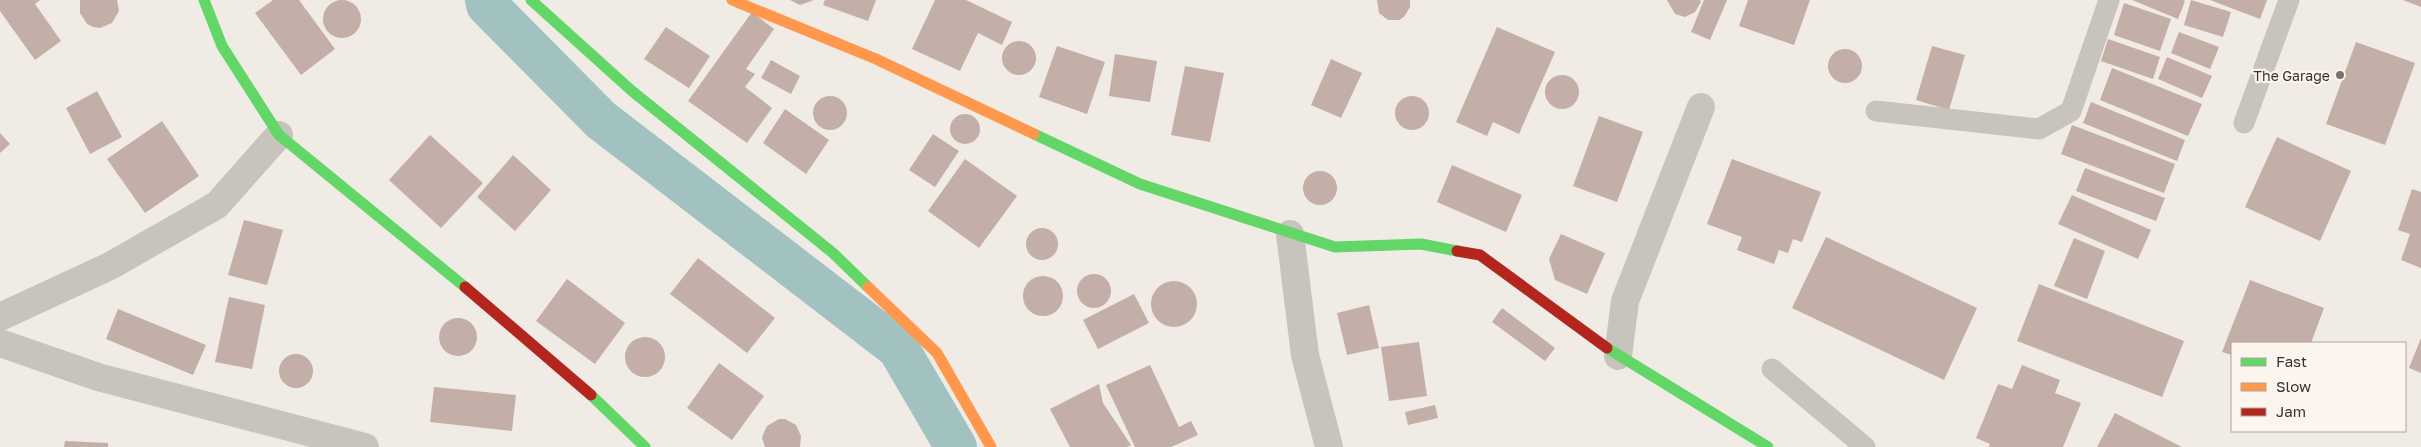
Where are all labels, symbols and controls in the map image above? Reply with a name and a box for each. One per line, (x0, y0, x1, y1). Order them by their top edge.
place label: The Garage (2253, 67, 2330, 84)
marker: The Garage (2334, 69, 2346, 81)
legend (2231, 342, 2406, 432)
text: Fast (2276, 352, 2307, 370)
text: Slow (2276, 377, 2311, 395)
text: Jam (2276, 402, 2306, 420)

